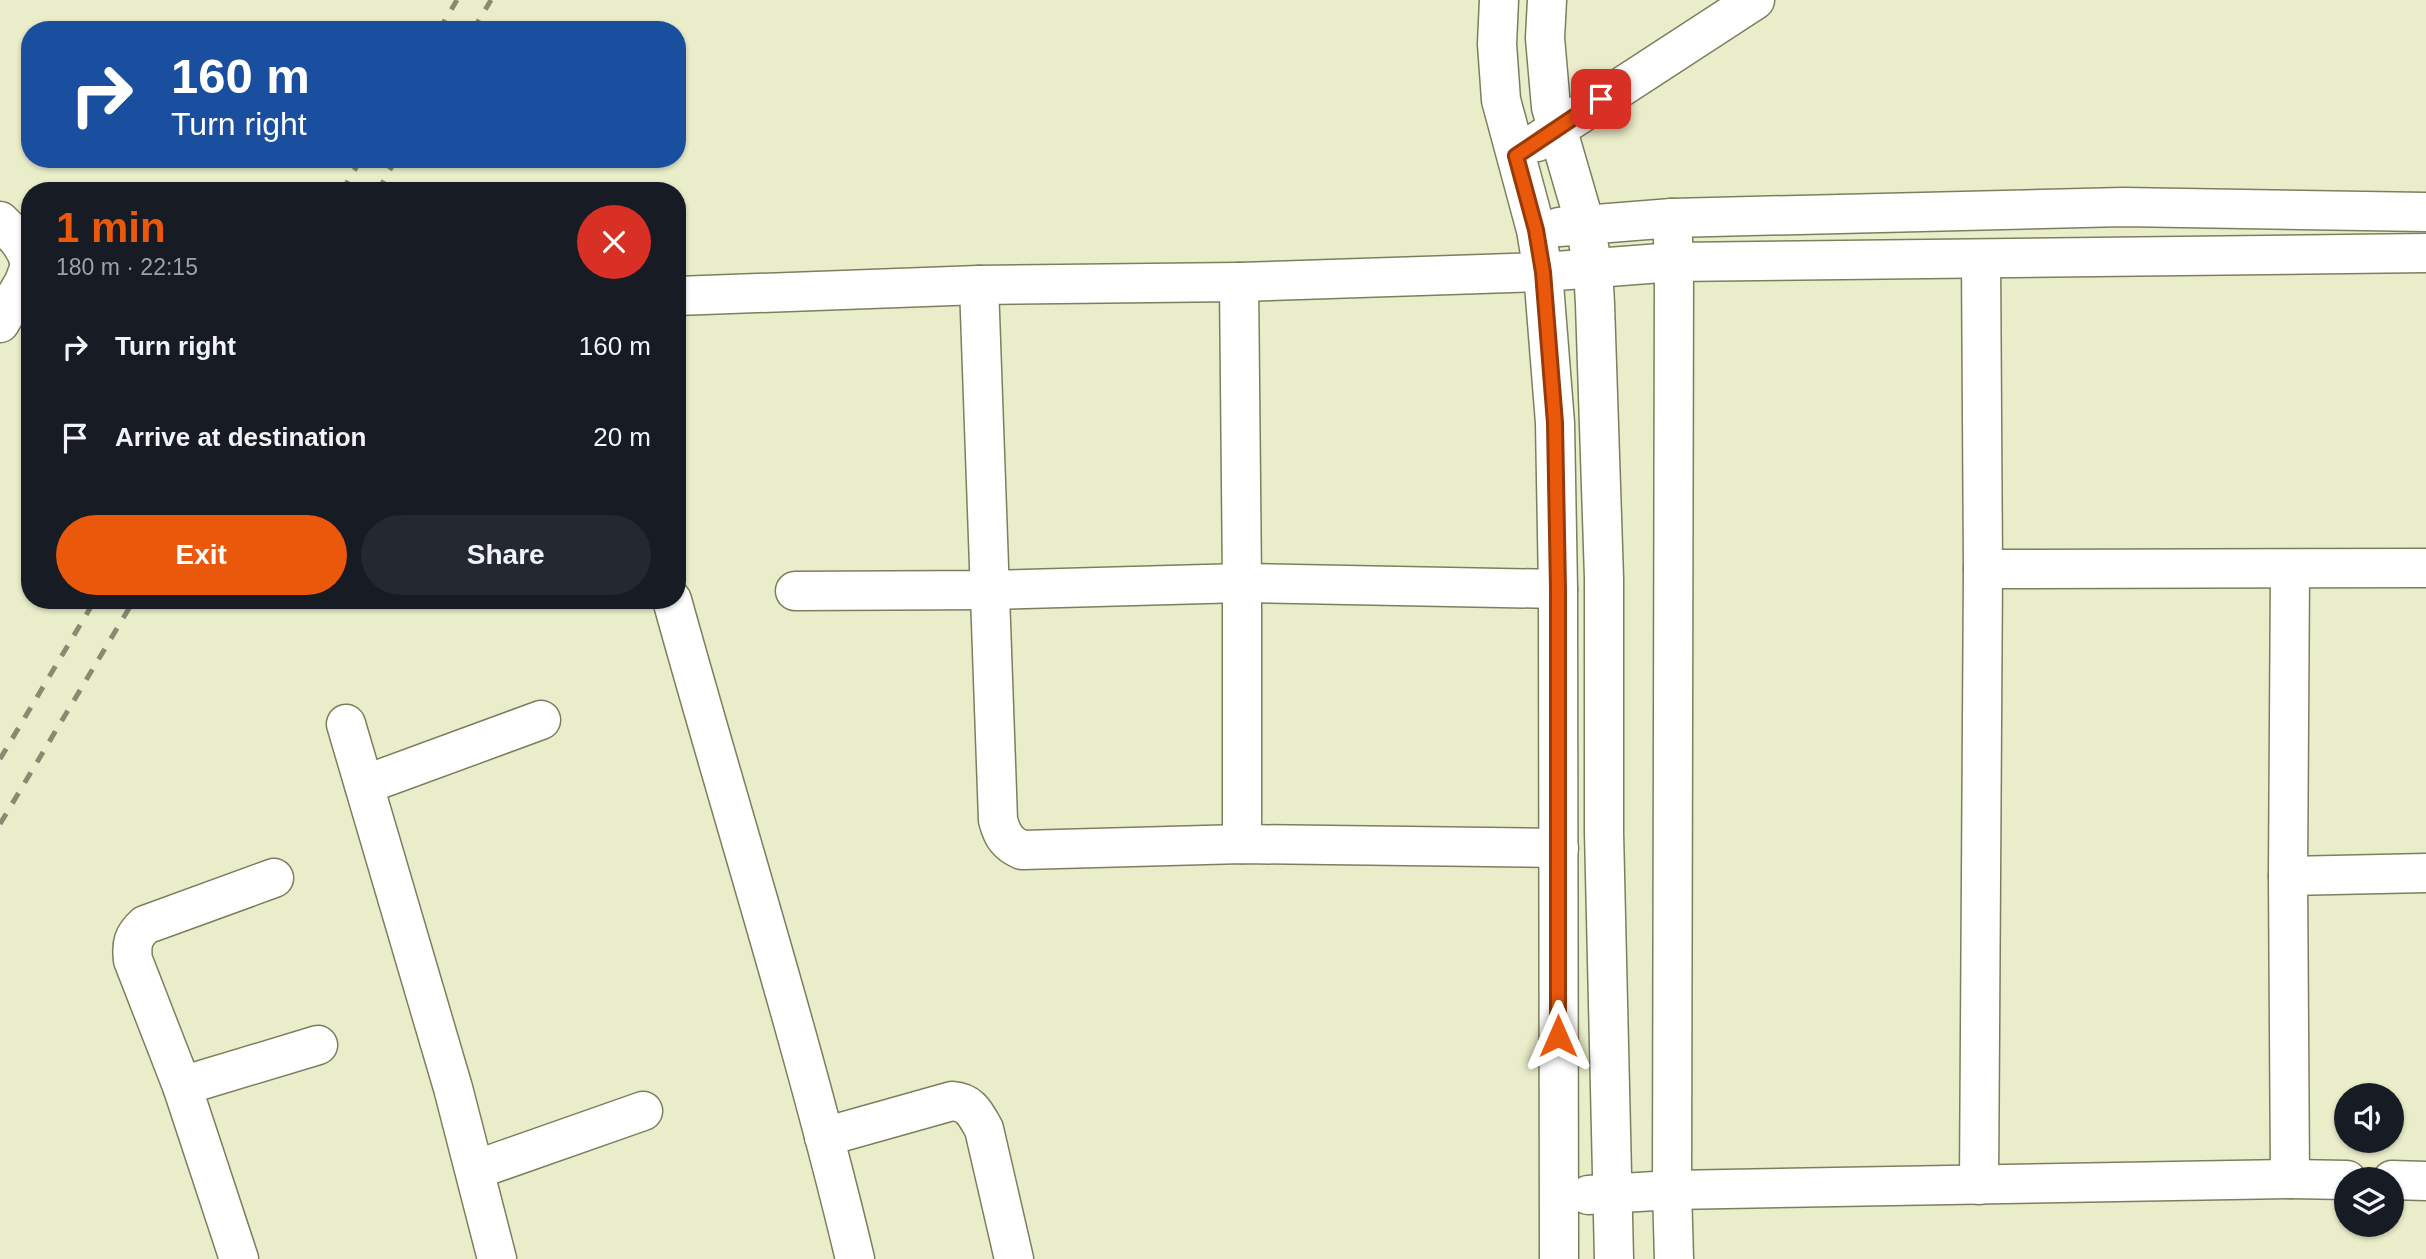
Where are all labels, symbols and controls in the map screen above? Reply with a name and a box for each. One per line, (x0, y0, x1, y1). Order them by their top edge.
icon: right (56, 49, 147, 140)
text: 160 m (171, 49, 310, 103)
pin (1571, 69, 1631, 129)
icon: arrive (1582, 80, 1620, 118)
text: Turn right (171, 106, 307, 142)
text: 1 min (56, 204, 166, 251)
button: close (577, 205, 651, 279)
text: 180 m · 22:15 (56, 254, 198, 280)
icon: right (56, 328, 94, 366)
text: Turn right (115, 331, 236, 361)
text: 160 m (579, 331, 651, 361)
icon: arrive (56, 419, 94, 457)
text: Arrive at destination (115, 422, 366, 452)
text: 20 m (593, 422, 651, 452)
button: Exit (56, 515, 347, 595)
button: Share (361, 515, 651, 595)
position arrow (1521, 999, 1595, 1073)
map controls (2334, 1083, 2404, 1237)
button: sound (2334, 1083, 2404, 1153)
button: layers (2334, 1167, 2404, 1237)

